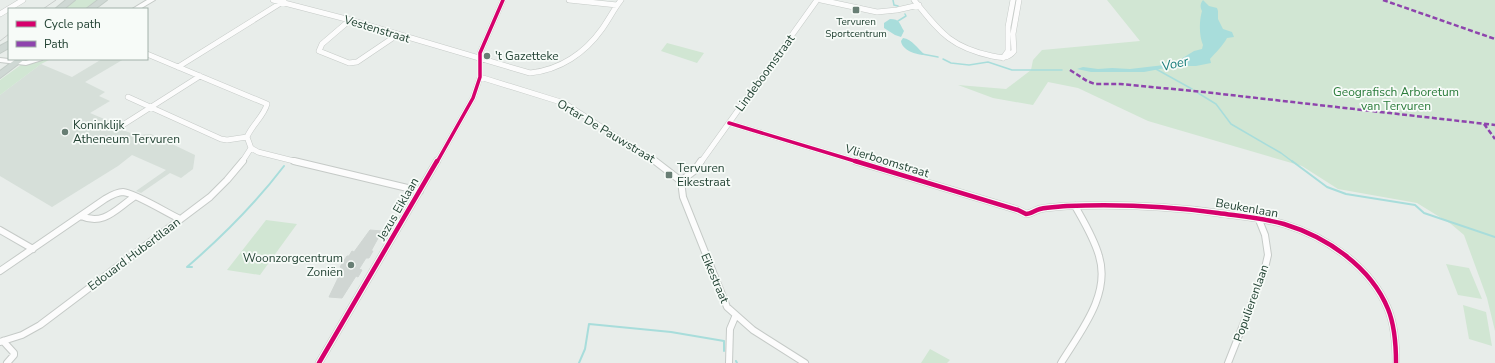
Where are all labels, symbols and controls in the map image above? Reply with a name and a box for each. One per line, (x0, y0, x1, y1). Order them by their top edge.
marker: Tervuren Sportcentrum (851, 5, 861, 15)
legend (8, 8, 148, 60)
street label: Vestenstraat (341, 11, 413, 47)
place label: Tervuren Sportcentrum (825, 15, 887, 41)
text: Cycle path (44, 16, 101, 32)
street label: Lindeboomstraat (732, 31, 799, 115)
text: Path (44, 36, 69, 52)
place label: 't Gazetteke (495, 48, 559, 64)
marker: 't Gazetteke (482, 51, 492, 61)
water label: Voer (1160, 52, 1191, 76)
park label: Geografisch Arboretum van Tervuren (1333, 84, 1459, 114)
street label: Ortar De Pauwstraat (554, 95, 659, 167)
place label: Koninklijk Atheneum Tervuren (73, 117, 180, 147)
marker: Koninklijk Atheneum Tervuren (60, 127, 70, 137)
street label: Vlierboomstraat (842, 140, 932, 182)
place label: Tervuren Eikestraat (677, 160, 731, 190)
marker: Tervuren Eikestraat (664, 170, 674, 180)
street label: Jezus Eiklaan (373, 175, 422, 244)
street label: Beukenlaan (1214, 195, 1280, 221)
street label: Edouard Hubertilaan (84, 214, 184, 294)
place label: Woonzorgcentrum Zoniën (243, 250, 343, 280)
street label: Eikestraat (697, 250, 733, 306)
marker: Woonzorgcentrum Zoniën (346, 260, 356, 270)
street label: Populierenlaan (1230, 262, 1272, 344)

